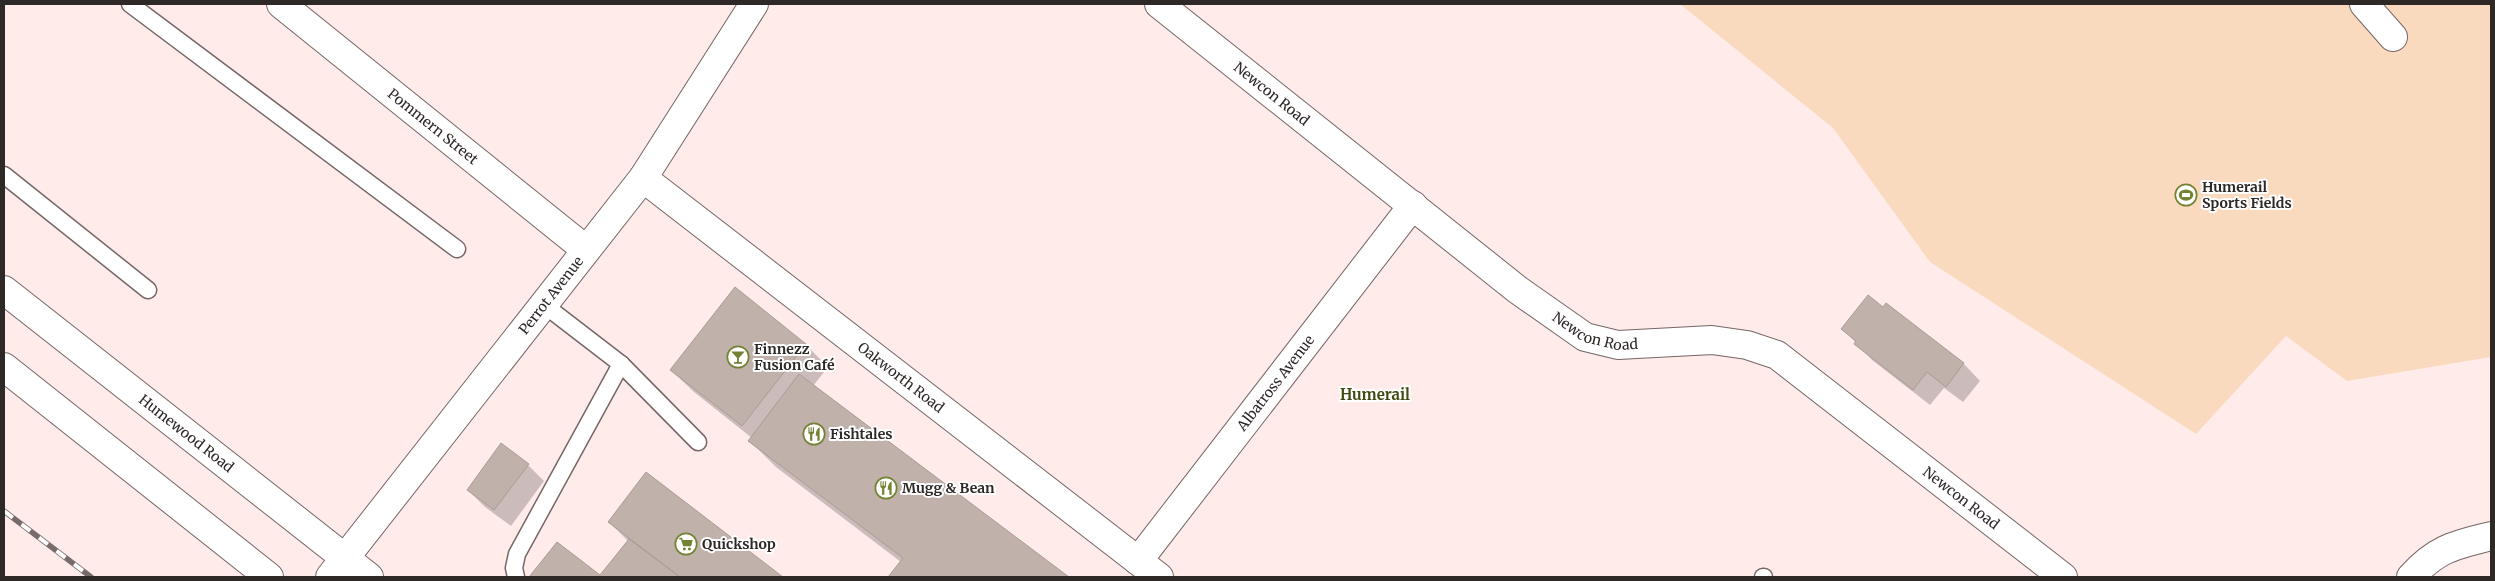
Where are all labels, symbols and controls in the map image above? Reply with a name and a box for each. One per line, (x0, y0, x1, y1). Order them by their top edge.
street label: Newcon Road (1230, 58, 1314, 130)
street label: Pommern Street (384, 85, 482, 169)
place label: Humerail Sports Fields (2202, 178, 2292, 212)
sports icon: Humerail Sports Fields (2174, 183, 2198, 207)
street label: Perrot Avenue (515, 253, 587, 338)
street label: Newcon Road (1549, 308, 1639, 355)
street label: Albatross Avenue (1232, 331, 1318, 435)
street label: Oakworth Road (854, 338, 948, 417)
place label: Finnezz Fusion Café (754, 340, 835, 374)
bar icon: Finnezz Fusion Café (726, 345, 750, 369)
district label: Humerail (1340, 385, 1410, 404)
street label: Humewood Road (135, 391, 238, 477)
restaurant icon: Fishtales (802, 422, 826, 446)
place label: Fishtales (830, 425, 893, 443)
street label: Newcon Road (1919, 463, 2003, 534)
restaurant icon: Mugg & Bean (874, 476, 898, 500)
place label: Mugg & Bean (902, 479, 995, 497)
supermarket icon: Quickshop (674, 532, 698, 556)
place label: Quickshop (702, 535, 776, 553)

